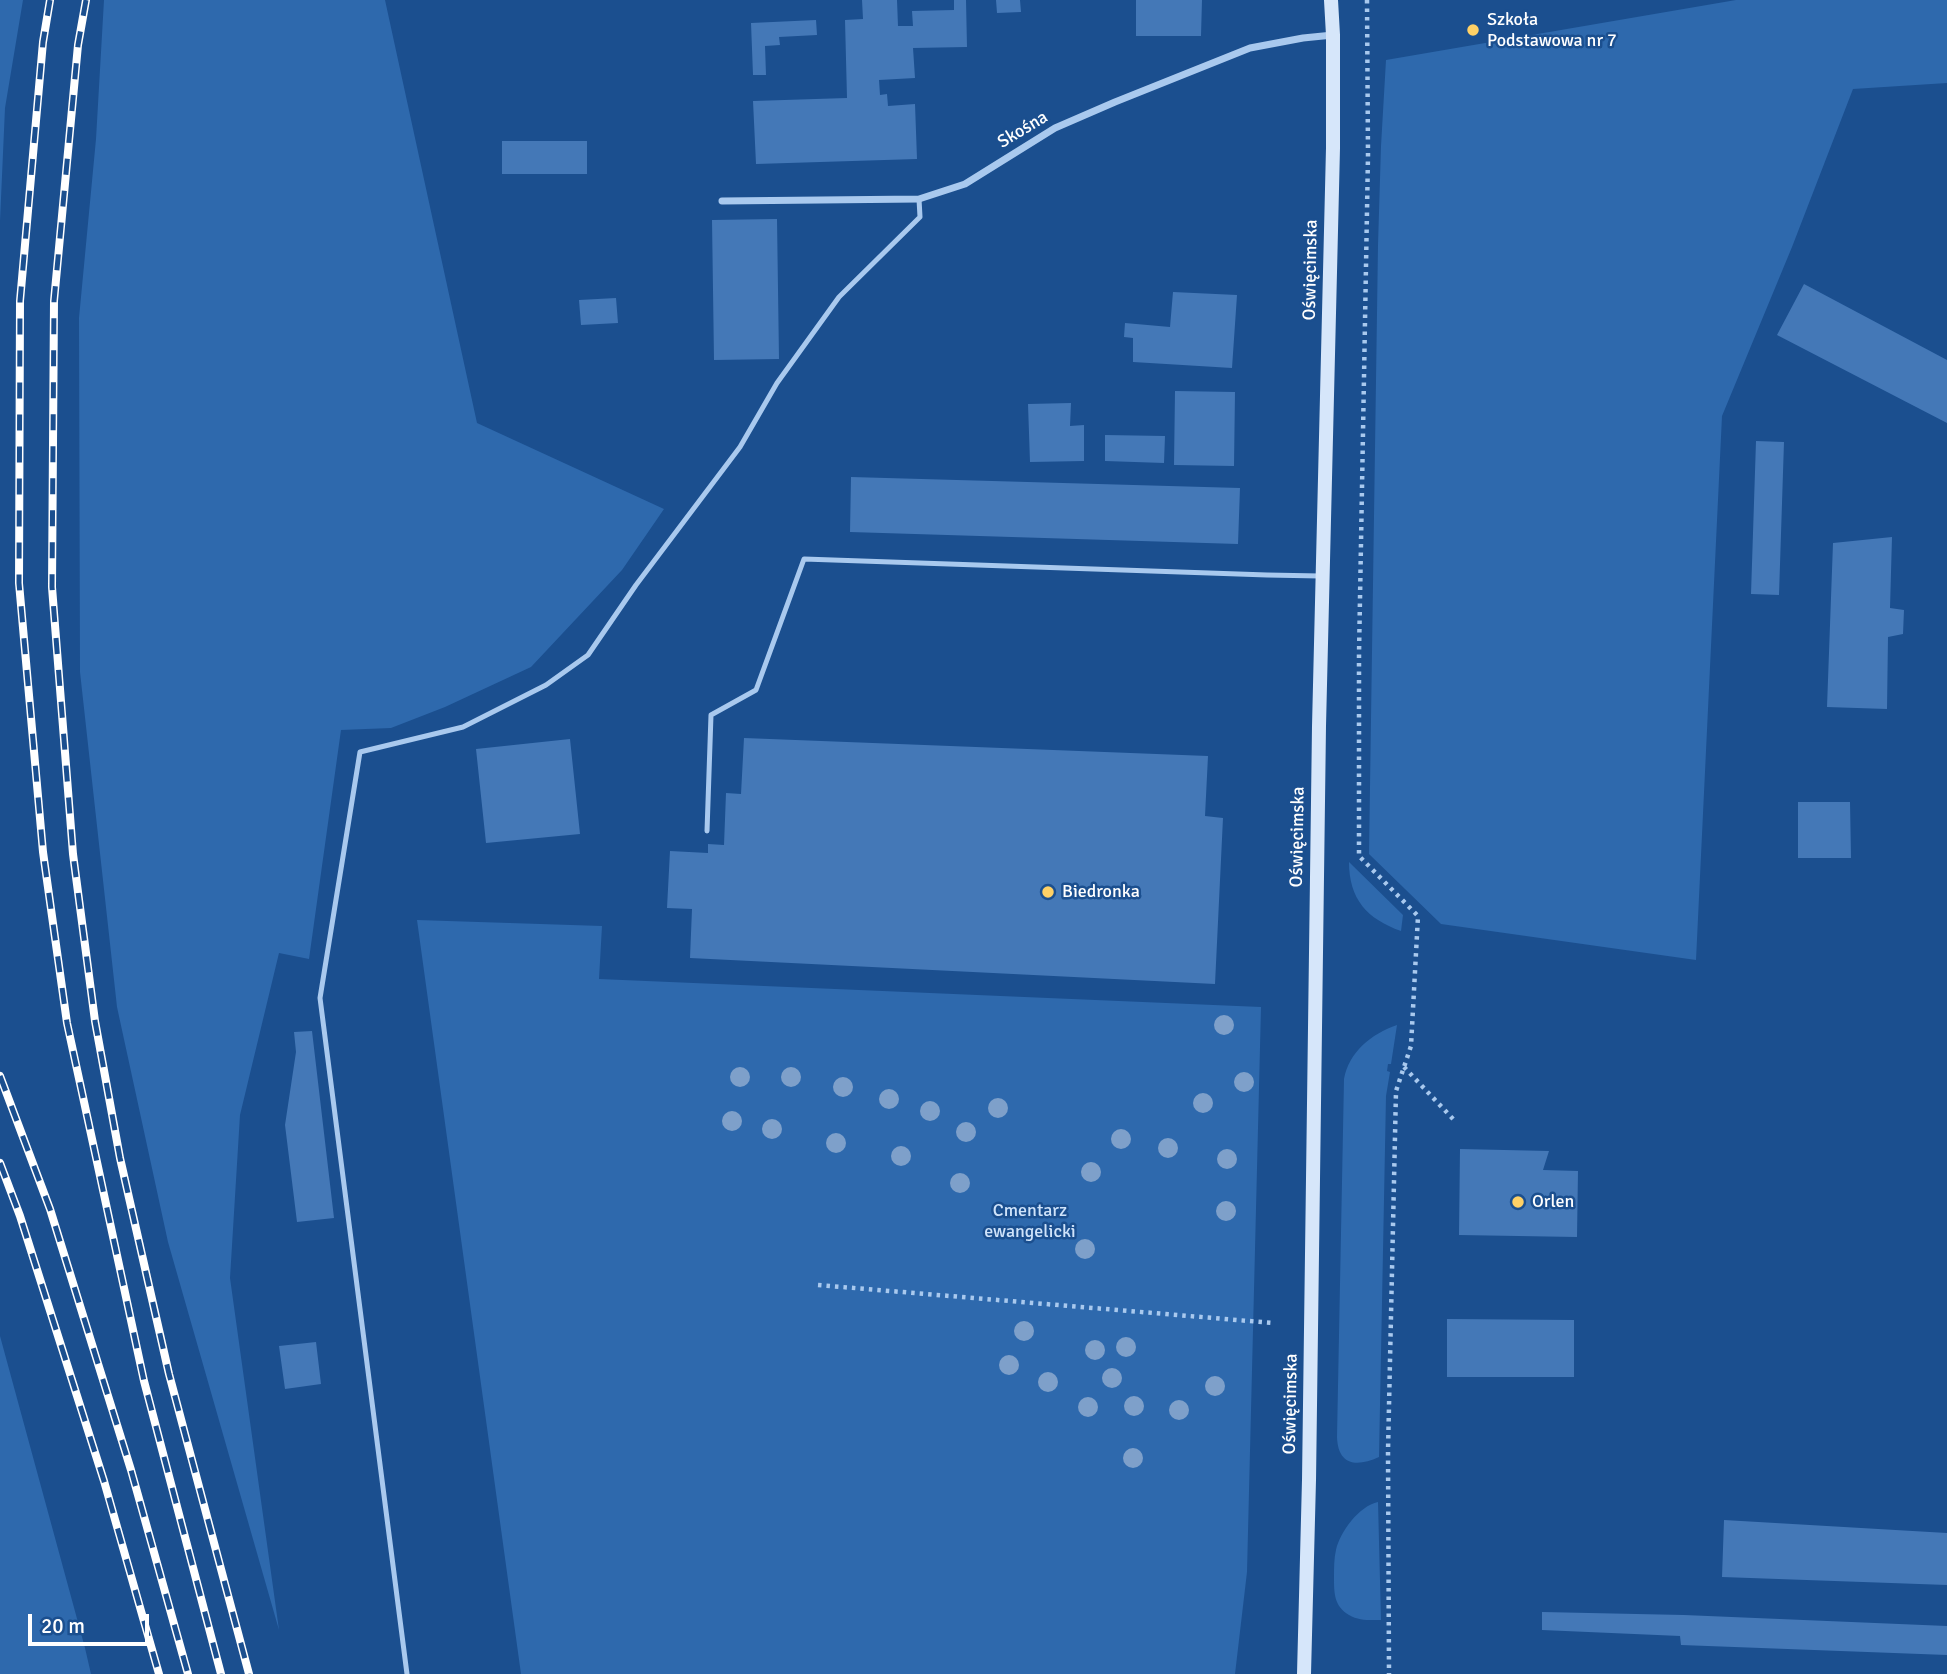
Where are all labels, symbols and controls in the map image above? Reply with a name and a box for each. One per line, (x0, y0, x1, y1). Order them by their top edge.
place label: Szkoła Podstawowa nr 7 (1487, 9, 1617, 52)
marker: Szkoła Podstawowa nr 7 (1465, 22, 1481, 38)
street label: Skośna (994, 107, 1052, 153)
street label: Oświęcimska (1299, 219, 1323, 321)
street label: Oświęcimska (1286, 786, 1310, 888)
place label: Biedronka (1062, 881, 1140, 903)
marker: Biedronka (1040, 884, 1056, 900)
place label: Orlen (1532, 1191, 1574, 1213)
marker: Orlen (1510, 1194, 1526, 1210)
park label: Cmentarz ewangelicki (984, 1200, 1076, 1242)
street label: Oświęcimska (1279, 1353, 1303, 1455)
scale bar (32, 1600, 152, 1644)
text: 20 m (41, 1613, 85, 1639)

